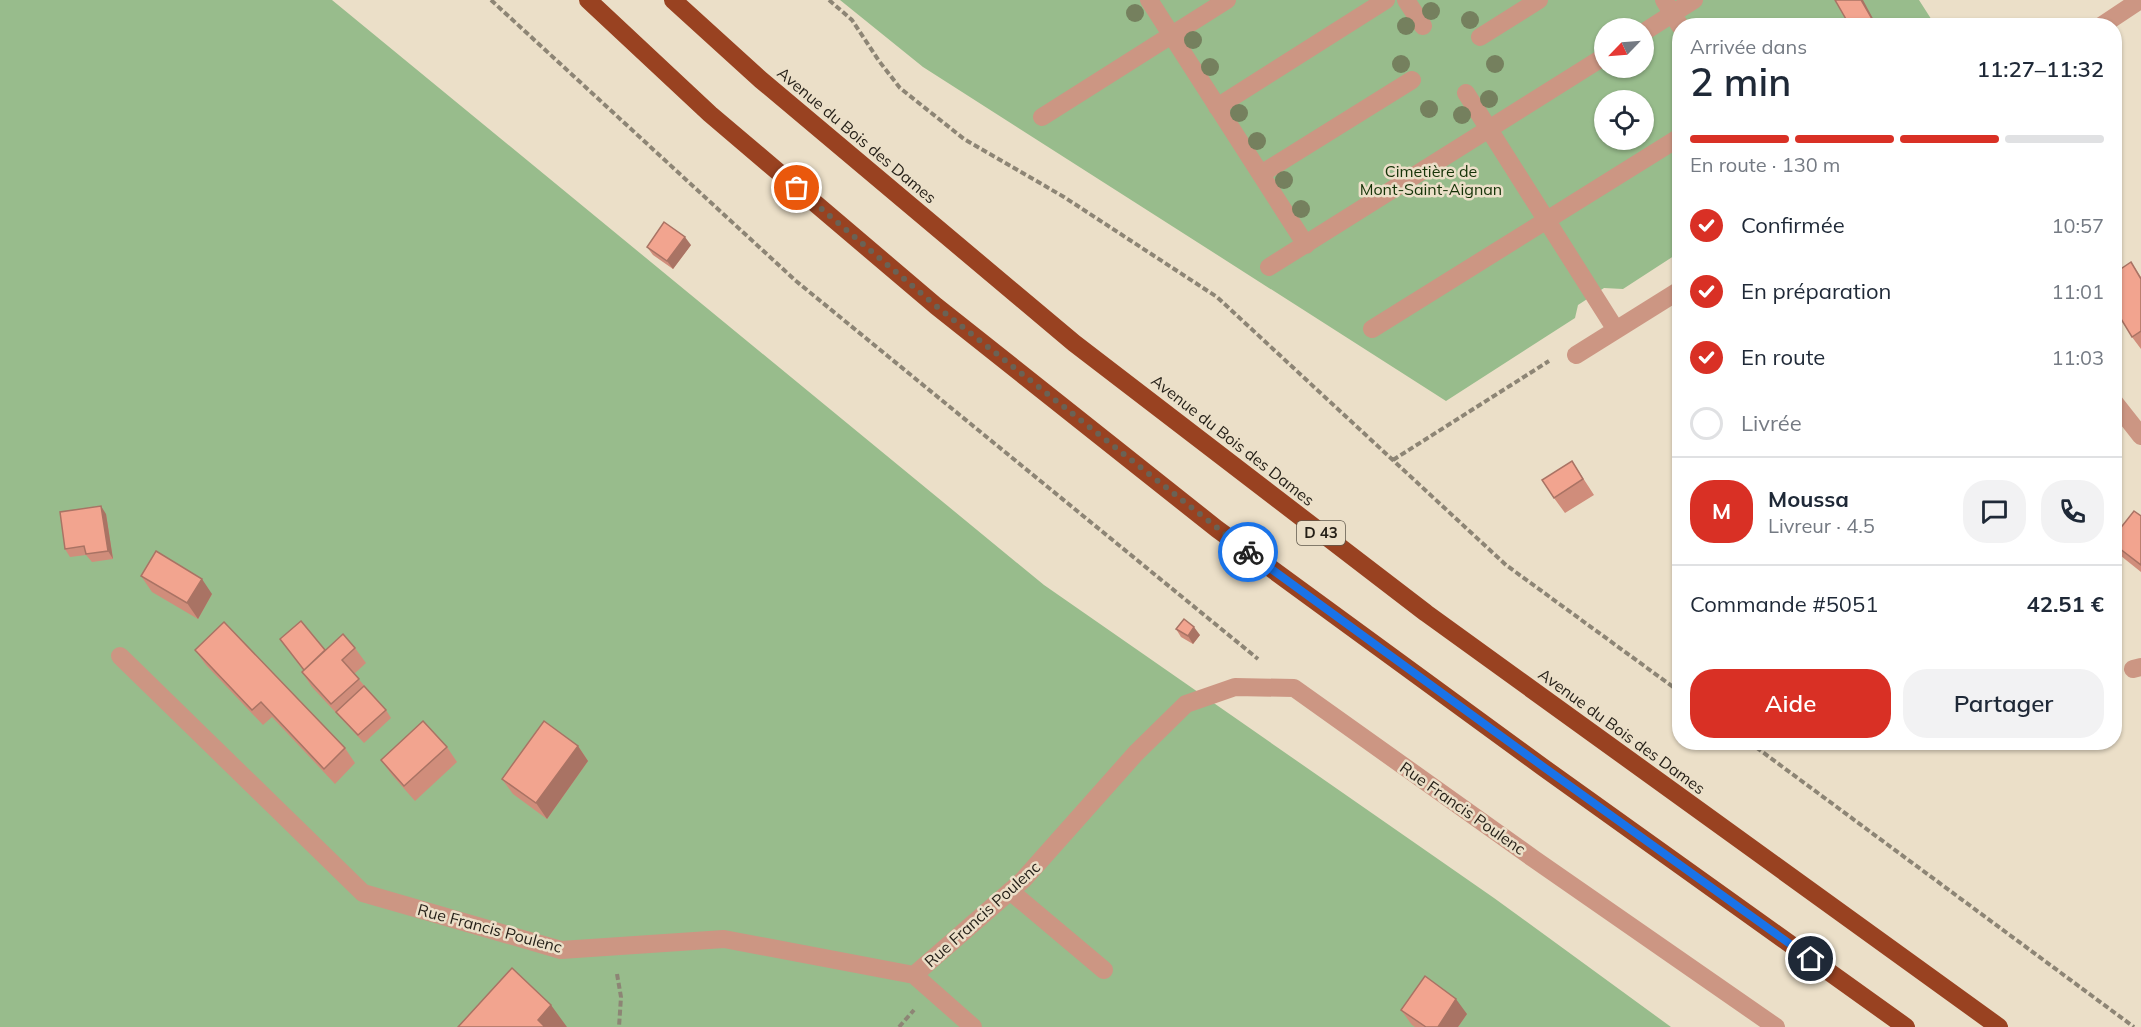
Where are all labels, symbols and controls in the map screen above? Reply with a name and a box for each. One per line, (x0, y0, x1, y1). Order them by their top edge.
north arrow (1594, 18, 1654, 78)
map controls (1594, 18, 1654, 150)
text: Arrivée dans (1690, 34, 1807, 59)
text: 11:27–11:32 (1977, 55, 2104, 83)
text: 2 min (1690, 57, 1791, 106)
street label: Avenue du Bois des Dames (773, 63, 941, 207)
button: locate (1594, 90, 1654, 150)
text: En route · 130 m (1690, 152, 1840, 177)
park label: Cimetière de Mont-Saint-Aignan (1360, 161, 1502, 199)
pin (771, 162, 822, 213)
icon: bag (780, 171, 813, 204)
icon: check (1690, 209, 1723, 242)
text: Confirmée (1741, 211, 1845, 239)
text: 10:57 (2051, 213, 2104, 238)
icon: check (1690, 275, 1723, 308)
text: En préparation (1741, 277, 1891, 305)
text: 11:01 (2051, 279, 2104, 304)
icon: check (1690, 341, 1723, 374)
text: En route (1741, 343, 1825, 371)
text: 11:03 (2051, 345, 2104, 370)
street label: Avenue du Bois des Dames (1147, 370, 1319, 510)
text: Livrée (1741, 409, 1802, 437)
button: chat (1963, 480, 2026, 543)
button: phone (2041, 480, 2104, 543)
text: Moussa (1768, 485, 1849, 513)
text: M (1712, 497, 1731, 525)
text: Livreur · 4.5 (1768, 513, 1875, 538)
road number: D 43 (1297, 521, 1345, 545)
courier (1218, 522, 1278, 582)
icon: bike (1232, 536, 1265, 569)
text: Commande #5051 (1690, 590, 1878, 618)
text: 42.51 € (2027, 590, 2104, 618)
street label: Avenue du Bois des Dames (1535, 664, 1709, 798)
button: Aide (1690, 669, 1891, 738)
button: Partager (1903, 669, 2104, 738)
street label: Rue Francis Poulenc (1396, 757, 1530, 859)
street label: Rue Francis Poulenc (920, 857, 1044, 971)
street label: Rue Francis Poulenc (416, 899, 565, 957)
pin (1785, 933, 1836, 984)
icon: home (1794, 942, 1827, 975)

